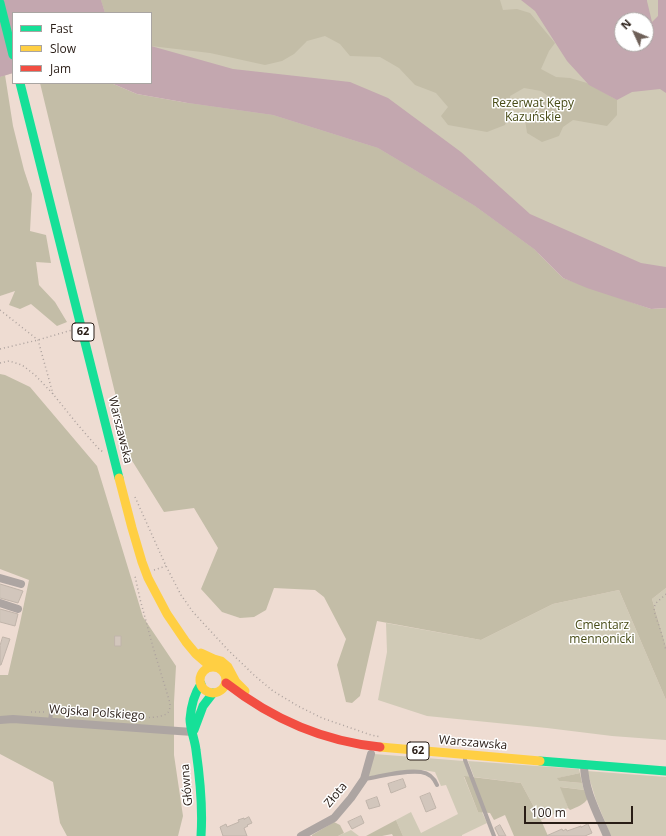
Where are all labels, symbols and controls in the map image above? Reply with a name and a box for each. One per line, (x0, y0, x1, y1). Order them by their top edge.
legend (12, 12, 152, 84)
north arrow (614, 12, 654, 52)
text: N (617, 16, 634, 32)
text: Fast (50, 20, 73, 37)
text: Slow (50, 40, 76, 57)
text: Jam (50, 60, 71, 77)
park label: Rezerwat Kępy Kazuńskie (492, 97, 574, 125)
road number: 62 (72, 323, 94, 341)
street label: Warszawska (105, 395, 135, 465)
park label: Cmentarz mennonicki (569, 619, 635, 647)
street label: Wojska Polskiego (49, 702, 145, 724)
street label: Warszawska (438, 733, 508, 753)
road number: 62 (407, 742, 429, 760)
street label: Główna (178, 763, 196, 807)
street label: Złota (321, 780, 351, 810)
scale bar (526, 798, 635, 824)
text: 100 m (531, 804, 566, 821)

